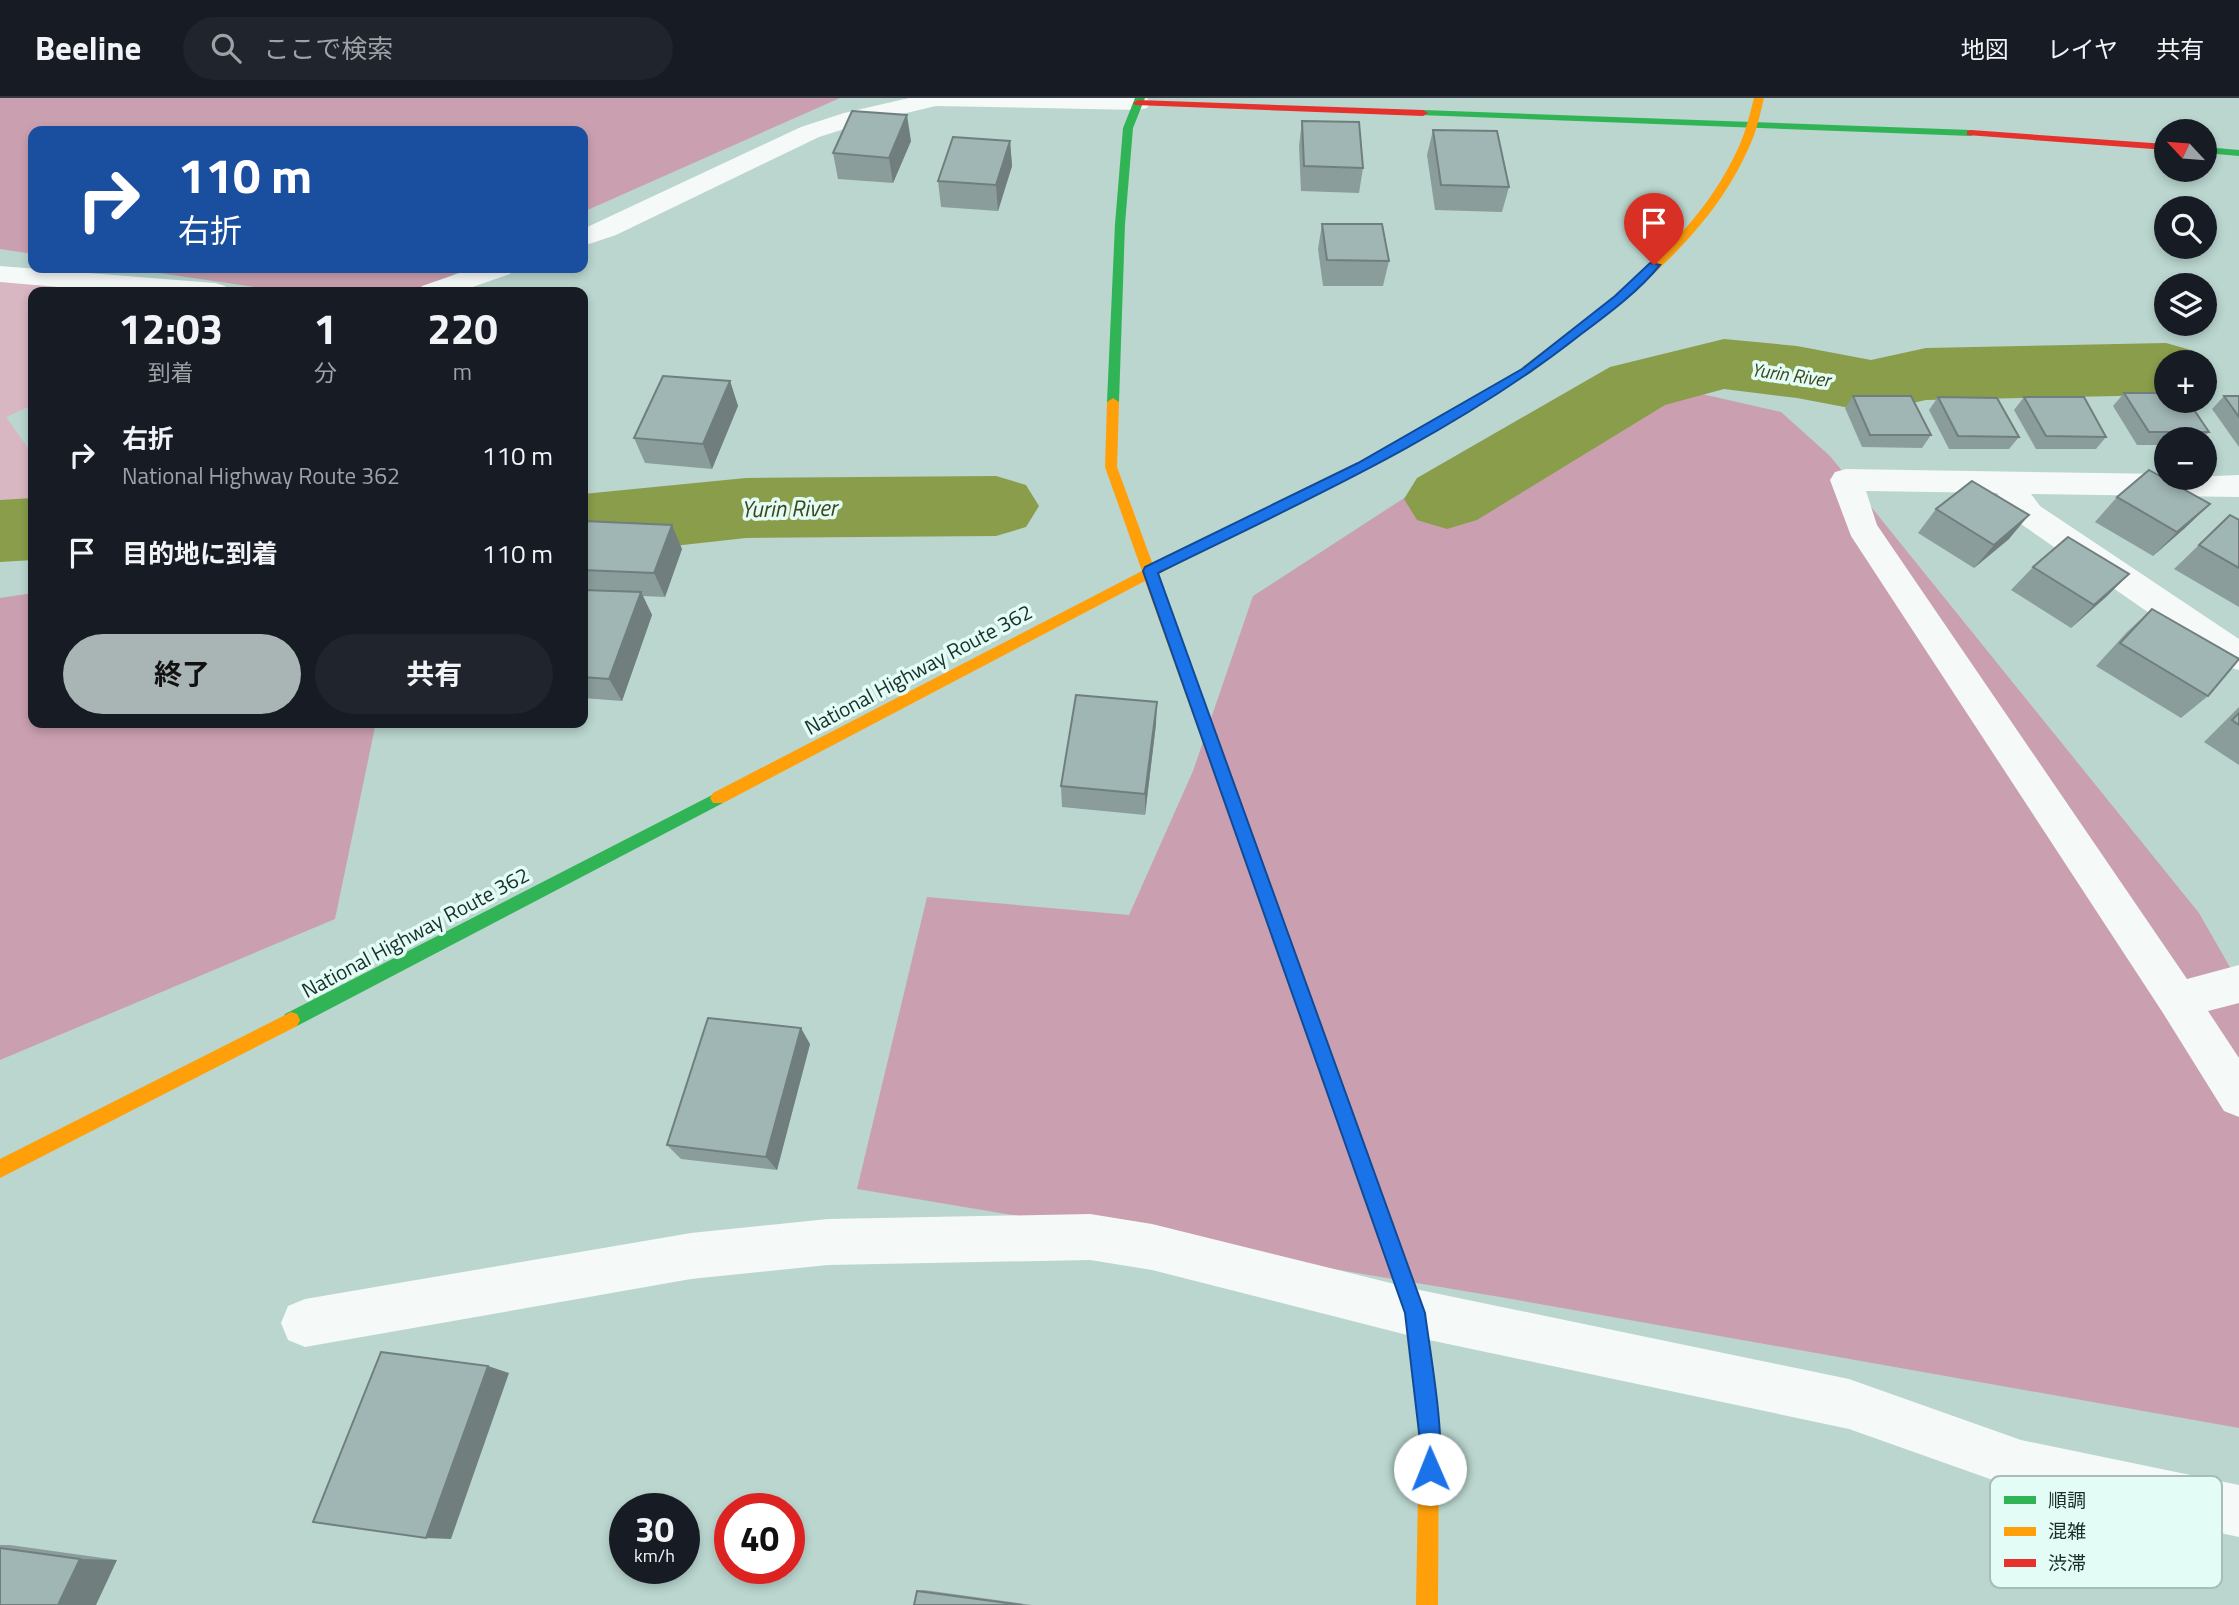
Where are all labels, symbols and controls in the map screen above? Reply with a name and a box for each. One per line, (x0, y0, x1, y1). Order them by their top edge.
search box (183, 17, 673, 80)
text: Beeline (35, 23, 141, 73)
icon: search (207, 29, 245, 67)
text: ここで検索 (263, 29, 393, 68)
text: 地図 (1961, 31, 2009, 67)
text: レイヤ (2047, 31, 2118, 67)
text: 共有 (2156, 31, 2204, 67)
north arrow (2154, 119, 2217, 182)
map controls (2154, 119, 2217, 490)
text: 110 m (178, 137, 312, 212)
icon: right (63, 154, 154, 245)
pin (1624, 193, 1684, 265)
button: search (2154, 196, 2217, 259)
icon: arrive (1635, 204, 1673, 242)
text: 右折 (178, 206, 242, 254)
button: layers (2154, 273, 2217, 336)
text: 12:03 (118, 296, 223, 360)
text: 1 (313, 296, 337, 360)
text: 220 (427, 296, 498, 360)
button: + (2154, 350, 2217, 413)
text: m (453, 354, 472, 389)
water label: Yurin River (1750, 354, 1834, 394)
text: 到着 (148, 355, 194, 390)
text: 分 (314, 355, 337, 390)
text: 右折 (122, 419, 174, 458)
button: − (2154, 427, 2217, 490)
icon: right (63, 436, 101, 474)
text: 110 m (482, 436, 553, 475)
text: National Highway Route 362 (122, 458, 400, 493)
water label: Yurin River (741, 490, 840, 526)
icon: arrive (63, 534, 101, 572)
text: 目的地に到着 (122, 534, 278, 573)
text: 110 m (482, 534, 553, 573)
street label: National Highway Route 362 (798, 595, 1038, 743)
button: 終了 (63, 634, 301, 714)
button: 共有 (315, 634, 553, 714)
street label: National Highway Route 362 (295, 858, 535, 1006)
position arrow (1393, 1432, 1467, 1506)
legend (1990, 1476, 2222, 1588)
text: 順調 (2048, 1485, 2086, 1514)
speed limit sign: 40 (714, 1493, 805, 1584)
text: 30 (635, 1502, 674, 1556)
text: 混雑 (2048, 1516, 2086, 1545)
text: km/h (634, 1542, 675, 1569)
text: 渋滞 (2048, 1548, 2086, 1577)

